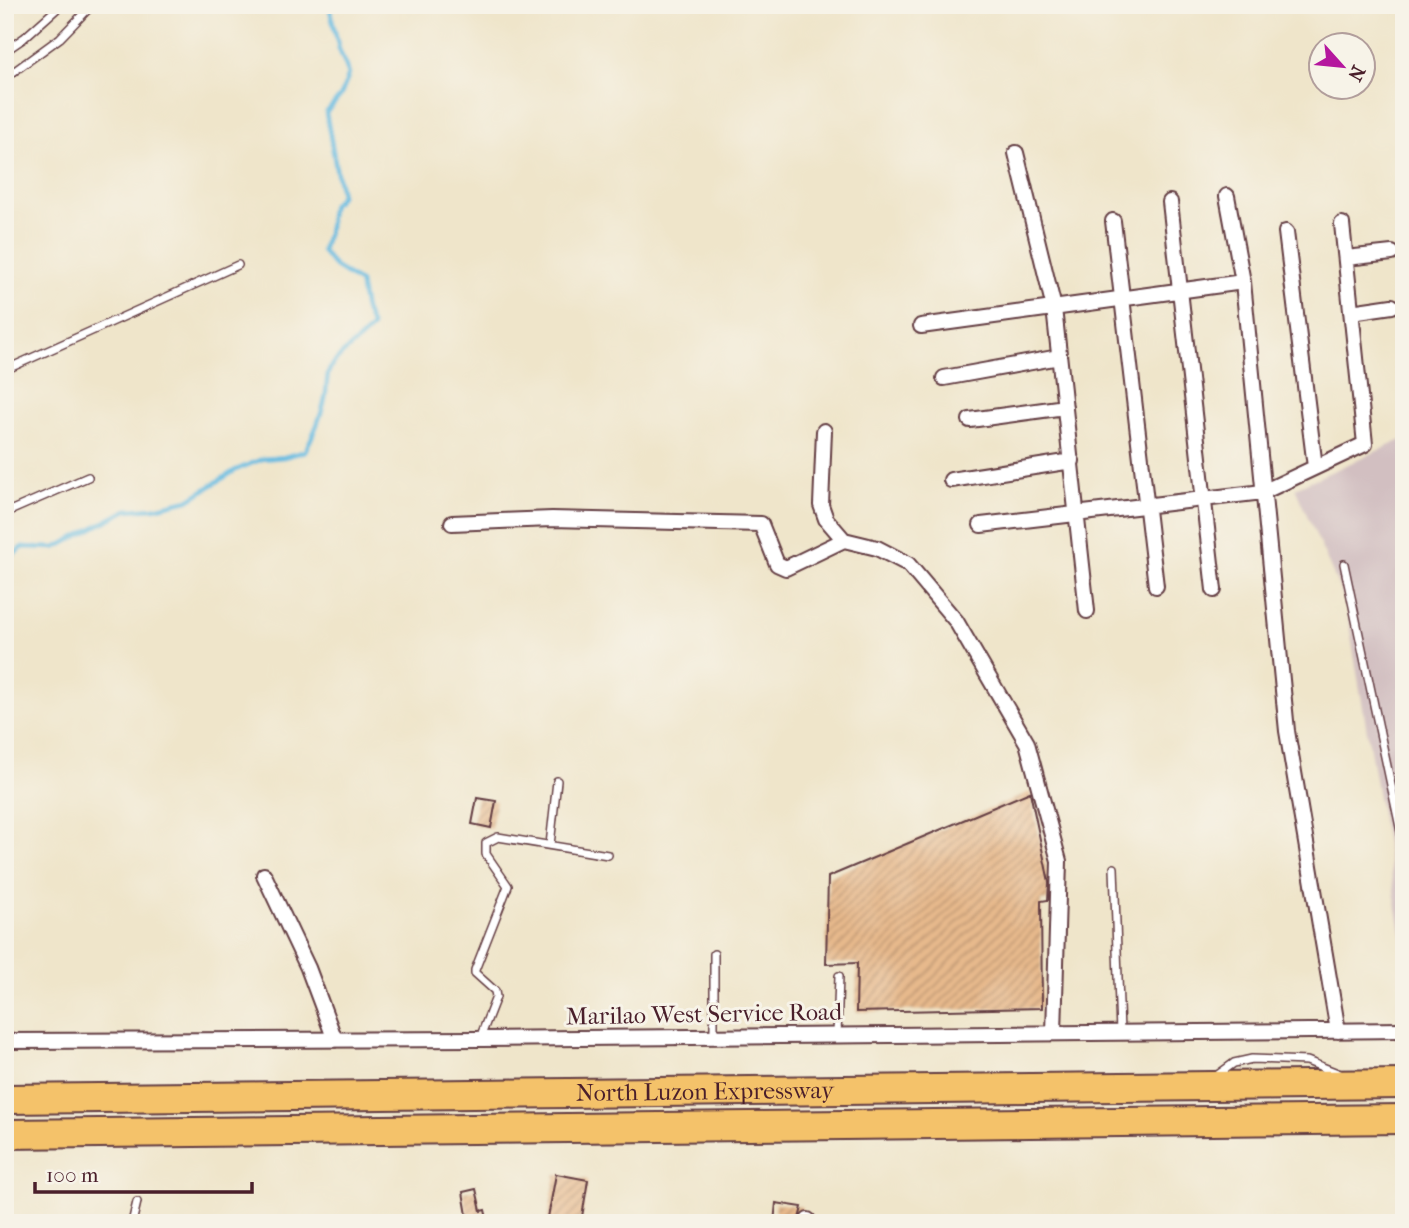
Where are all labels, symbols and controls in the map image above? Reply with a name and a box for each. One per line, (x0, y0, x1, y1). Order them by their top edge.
north arrow (1308, 32, 1378, 102)
text: N (1343, 62, 1369, 85)
street label: Marilao West Service Road (566, 998, 843, 1030)
street label: North Luzon Expressway (576, 1076, 835, 1107)
scale bar (35, 1151, 252, 1195)
text: 100 m (46, 1163, 99, 1187)

